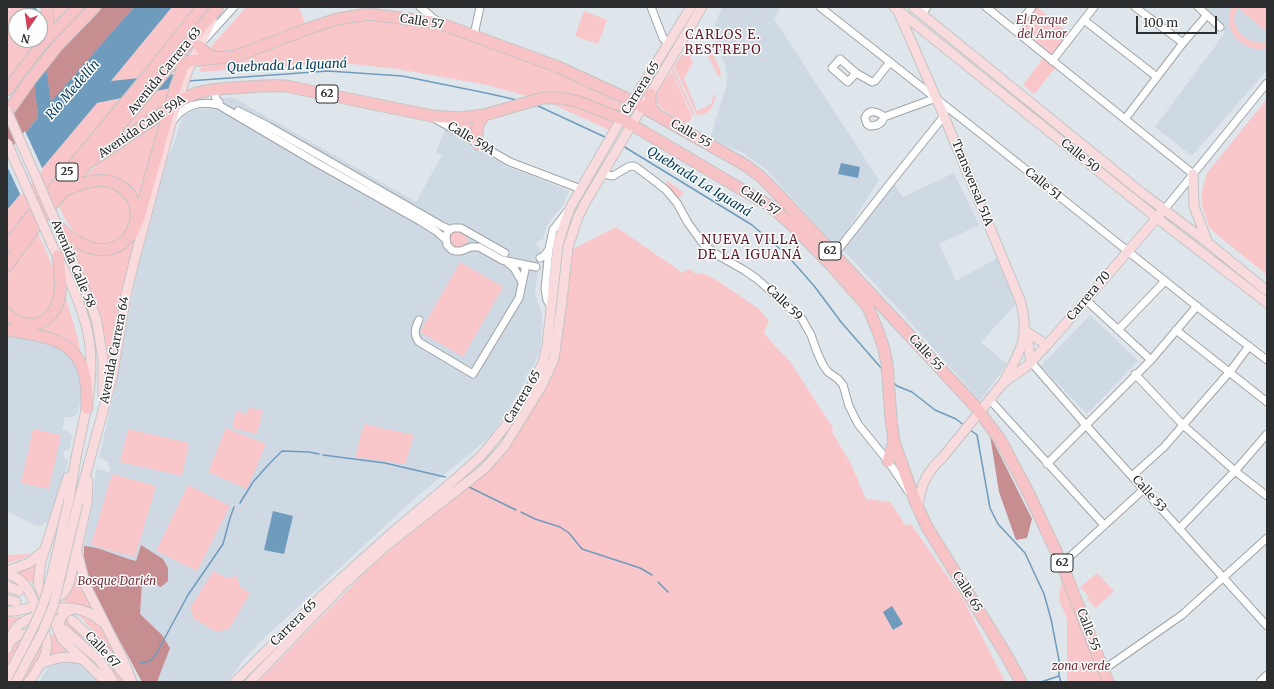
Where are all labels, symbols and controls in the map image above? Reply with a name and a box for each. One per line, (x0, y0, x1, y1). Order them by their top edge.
north arrow (8, 8, 48, 48)
scale bar (1138, 8, 1219, 34)
street label: Calle 57 (399, 11, 445, 33)
park label: El Parque del Amor (1016, 14, 1068, 42)
text: 100 m (1143, 15, 1178, 30)
street label: Avenida Carrera 63 (125, 24, 205, 118)
district label: CARLOS E. RESTREPO (684, 27, 762, 58)
text: N (20, 31, 31, 47)
water label: Quebrada La Iguaná (227, 56, 347, 76)
water label: Río Medellín (43, 57, 103, 123)
street label: Carrera 65 (619, 59, 663, 117)
road number: 62 (316, 85, 338, 103)
street label: Avenida Calle 59A (96, 93, 188, 161)
street label: Calle 55 (668, 117, 714, 151)
street label: Calle 59A (445, 119, 497, 159)
street label: Calle 50 (1058, 136, 1102, 176)
street label: Transversal 51A (948, 138, 996, 228)
water label: Quebrada La Iguaná (644, 144, 754, 220)
road number: 25 (56, 163, 78, 181)
street label: Calle 51 (1022, 165, 1064, 203)
street label: Calle 57 (738, 183, 782, 219)
street label: Avenida Calle 58 (48, 218, 98, 310)
district label: NUEVA VILLA DE LA IGUANÁ (698, 232, 802, 263)
road number: 62 (819, 242, 841, 260)
street label: Carrera 70 (1064, 268, 1114, 324)
street label: Calle 59 (763, 282, 805, 324)
street label: Avenida Carrera 64 (97, 295, 133, 405)
street label: Calle 55 (906, 332, 946, 374)
street label: Carrera 65 (502, 368, 544, 426)
street label: Calle 53 (1129, 473, 1169, 515)
road number: 62 (1051, 554, 1073, 572)
street label: Calle 65 (949, 569, 985, 615)
park label: Bosque Darién (78, 575, 156, 589)
street label: Carrera 65 (268, 597, 320, 649)
street label: Calle 55 (1073, 607, 1103, 653)
street label: Calle 67 (82, 629, 122, 671)
park label: zona verde (1051, 660, 1111, 674)

